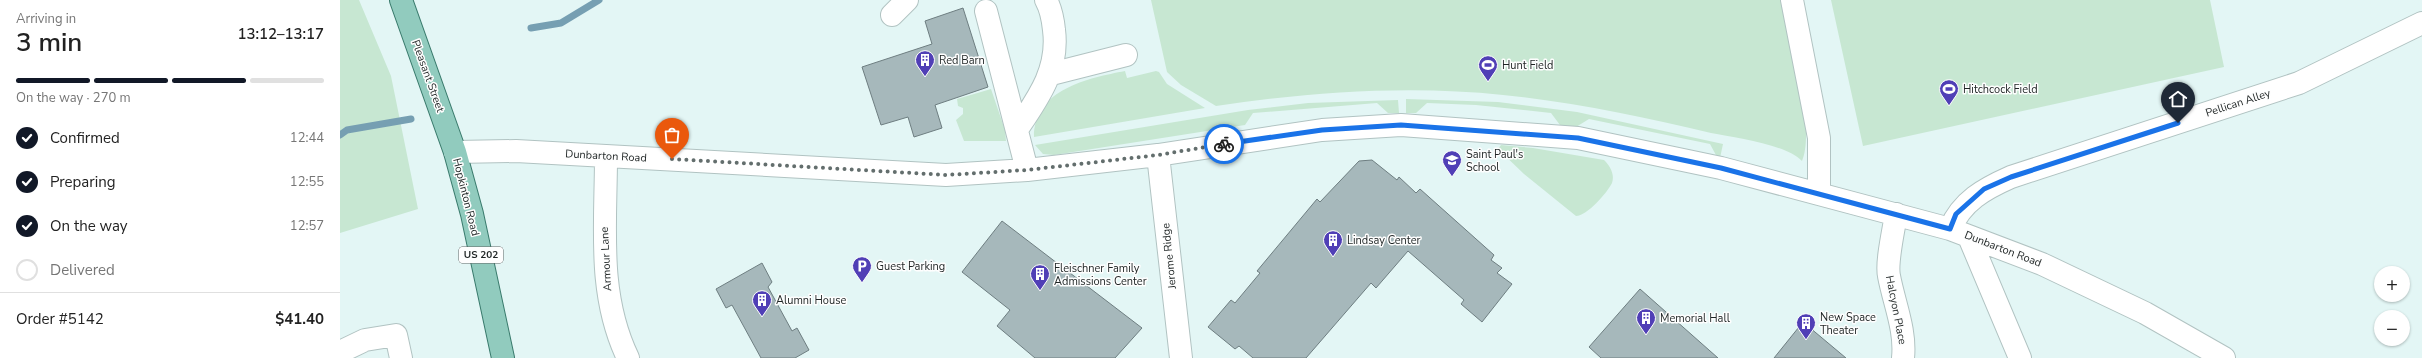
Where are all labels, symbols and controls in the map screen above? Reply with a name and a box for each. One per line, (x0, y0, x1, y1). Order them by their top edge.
text: Arriving in (16, 10, 76, 28)
text: 13:12–13:17 (237, 24, 324, 44)
text: 3 min (16, 25, 82, 60)
street label: Pleasant Street (408, 38, 448, 114)
building icon: Red Barn (914, 49, 936, 77)
place label: Red Barn (939, 53, 985, 68)
sports icon: Hunt Field (1477, 54, 1499, 82)
place label: Hunt Field (1502, 58, 1554, 73)
sports icon: Hitchcock Field (1938, 78, 1960, 106)
place label: Hitchcock Field (1963, 82, 2038, 97)
pin (2161, 82, 2195, 123)
street label: Pellican Alley (2204, 85, 2273, 121)
icon: home (2167, 88, 2189, 110)
text: On the way · 270 m (16, 89, 131, 107)
pin (655, 118, 689, 159)
icon: bag (661, 124, 683, 146)
courier (1204, 124, 1244, 164)
icon: check (16, 127, 38, 149)
text: Confirmed (50, 128, 120, 148)
text: 12:44 (290, 129, 324, 147)
icon: bike (1213, 133, 1235, 155)
street label: Dunbarton Road (565, 146, 647, 166)
place label: Saint Paul's School (1466, 147, 1523, 175)
school or university icon: Saint Paul's School (1441, 149, 1463, 177)
street label: Hopkinton Road (449, 156, 483, 238)
icon: check (16, 171, 38, 193)
text: Preparing (50, 172, 115, 192)
text: 12:55 (290, 173, 324, 191)
icon: check (16, 215, 38, 237)
text: On the way (50, 216, 128, 236)
text: 12:57 (290, 217, 324, 235)
street label: Jerome Ridge (1158, 222, 1180, 291)
street label: Armour Lane (597, 226, 615, 292)
street label: Dunbarton Road (1962, 227, 2044, 271)
building icon: Lindsay Center (1322, 229, 1344, 257)
place label: Lindsay Center (1347, 233, 1420, 248)
road number: US 202 (459, 247, 503, 263)
parking icon: Guest Parking (851, 255, 873, 283)
place label: Guest Parking (876, 259, 945, 274)
text: Delivered (50, 260, 115, 280)
place label: Fleischner Family Admissions Center (1054, 261, 1147, 289)
building icon: Fleischner Family Admissions Center (1029, 263, 1051, 291)
map controls (2374, 266, 2410, 346)
button: + (2374, 266, 2410, 302)
street label: Halcyon Place (1882, 274, 1910, 346)
building icon: Alumni House (751, 289, 773, 317)
place label: Alumni House (776, 293, 846, 308)
building icon: Memorial Hall (1635, 307, 1657, 335)
text: Order #5142 (16, 309, 104, 329)
text: $41.40 (275, 309, 324, 329)
place label: New Space Theater (1820, 310, 1876, 338)
button: − (2374, 310, 2410, 346)
place label: Memorial Hall (1660, 311, 1731, 326)
building icon: New Space Theater (1795, 312, 1817, 340)

